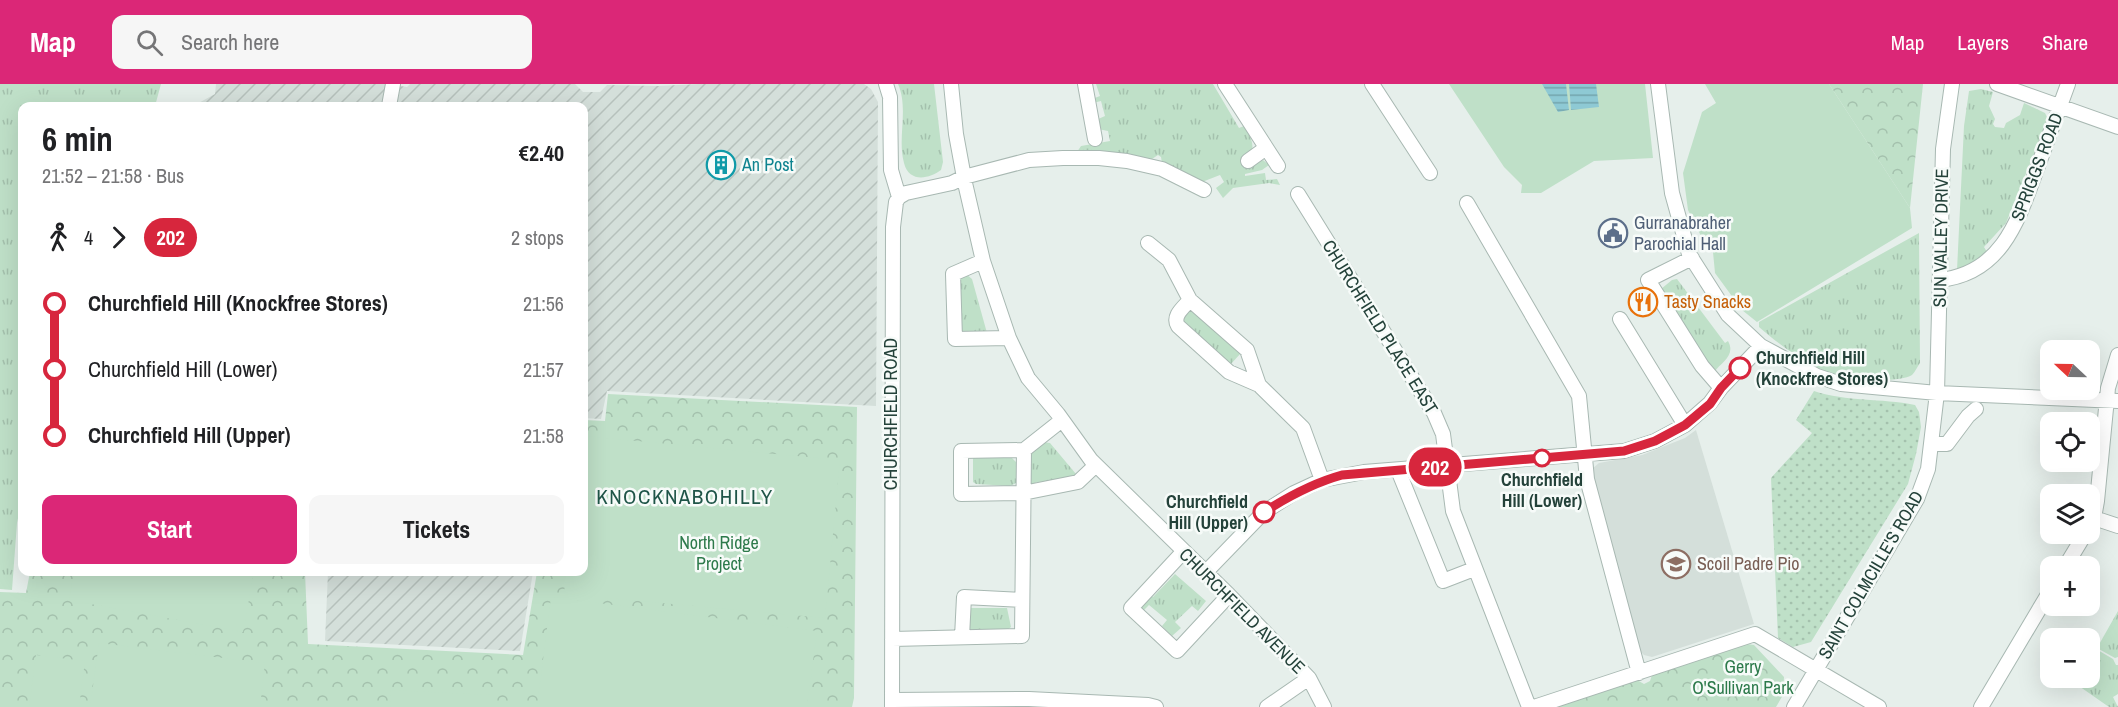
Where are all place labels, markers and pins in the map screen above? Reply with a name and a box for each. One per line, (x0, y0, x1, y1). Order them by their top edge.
building icon: An Post (705, 149, 737, 181)
place label: An Post (741, 152, 794, 177)
place label: Gurranabraher Parochial Hall (1634, 210, 1731, 256)
public building icon: Gurranabraher Parochial Hall (1597, 217, 1629, 249)
restaurant icon: Tasty Snacks (1627, 286, 1659, 318)
place label: Tasty Snacks (1664, 289, 1751, 314)
place label: Churchfield Hill (Knockfree Stores) (1756, 345, 1888, 391)
marker: Churchfield Hill (Knockfree Stores) (1729, 357, 1751, 379)
marker: Churchfield Hill (Lower) (1533, 449, 1551, 467)
place label: Churchfield Hill (Lower) (1501, 467, 1583, 513)
place label: Churchfield Hill (Upper) (1166, 489, 1248, 535)
marker: Churchfield Hill (Upper) (1253, 501, 1275, 523)
school or university icon: Scoil Padre Pio (1660, 548, 1692, 580)
place label: Scoil Padre Pio (1697, 551, 1800, 576)

